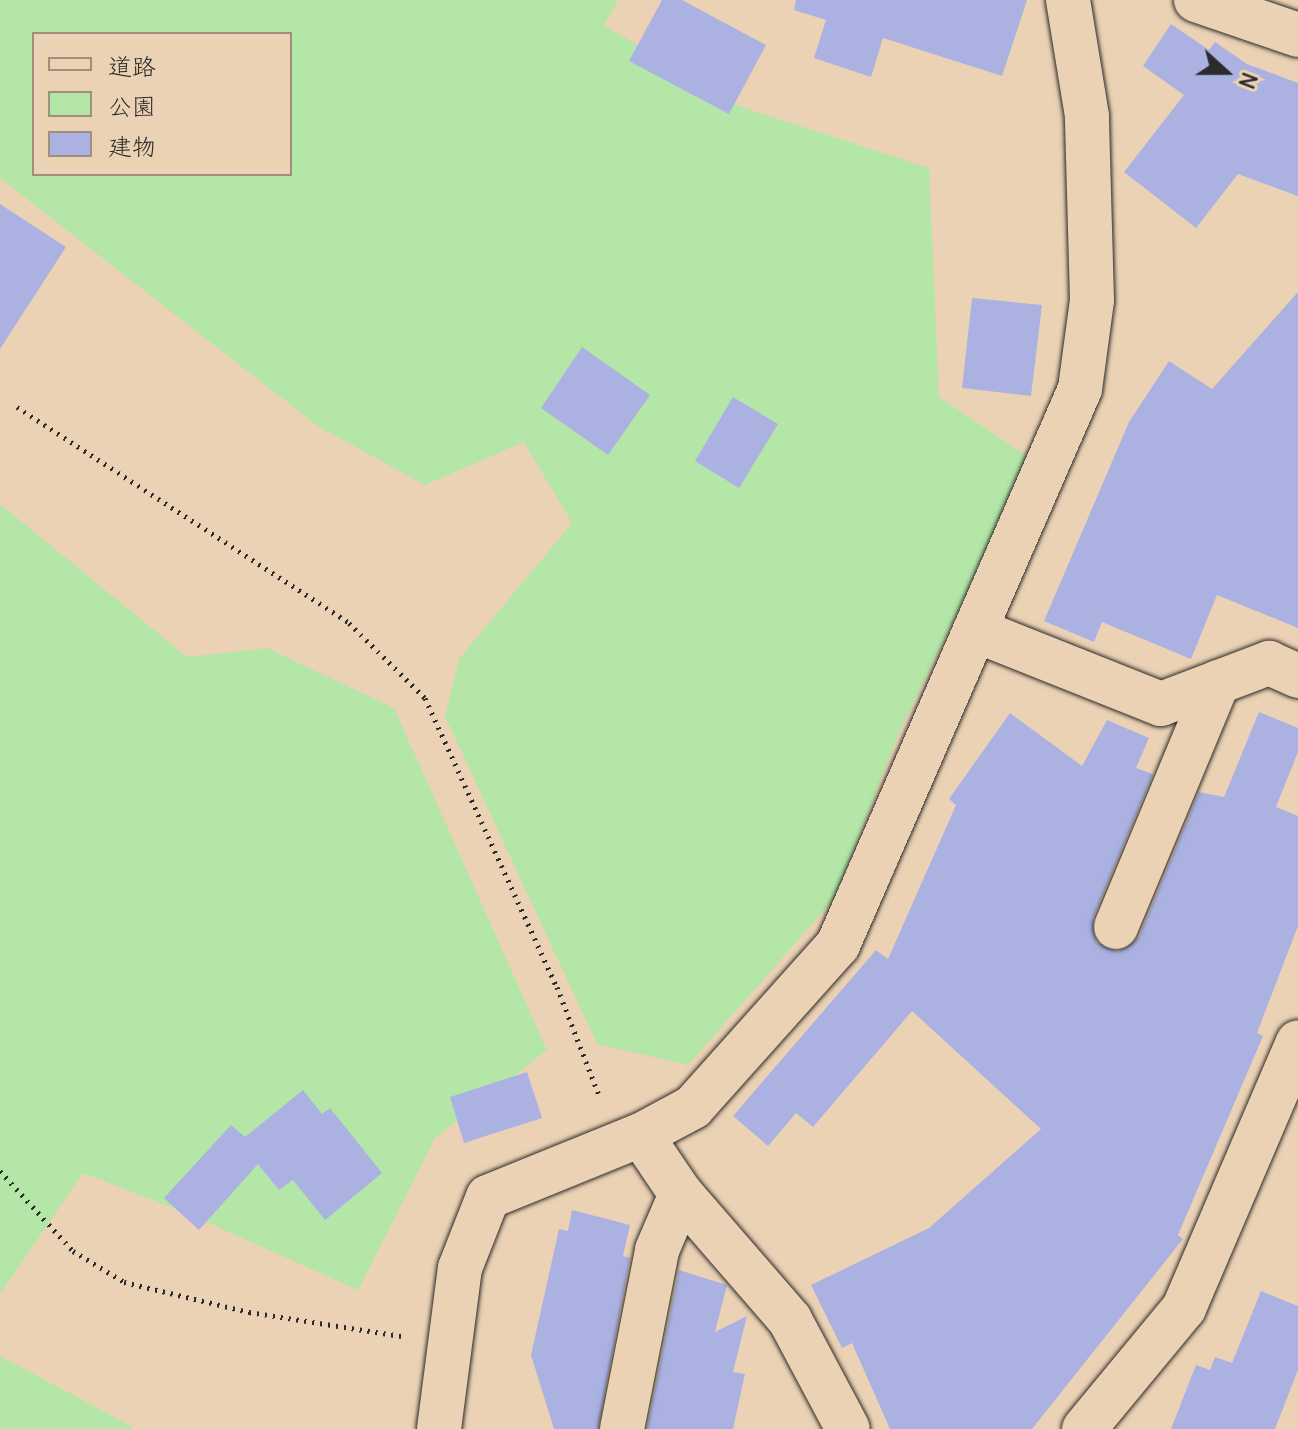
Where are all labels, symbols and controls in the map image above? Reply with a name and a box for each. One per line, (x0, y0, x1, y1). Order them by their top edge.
legend (32, 32, 292, 176)
north arrow (1186, 32, 1266, 112)
text: 道路 (108, 51, 156, 81)
text: N (1233, 68, 1264, 93)
text: 公園 (108, 91, 156, 121)
text: 建物 (108, 131, 156, 161)

